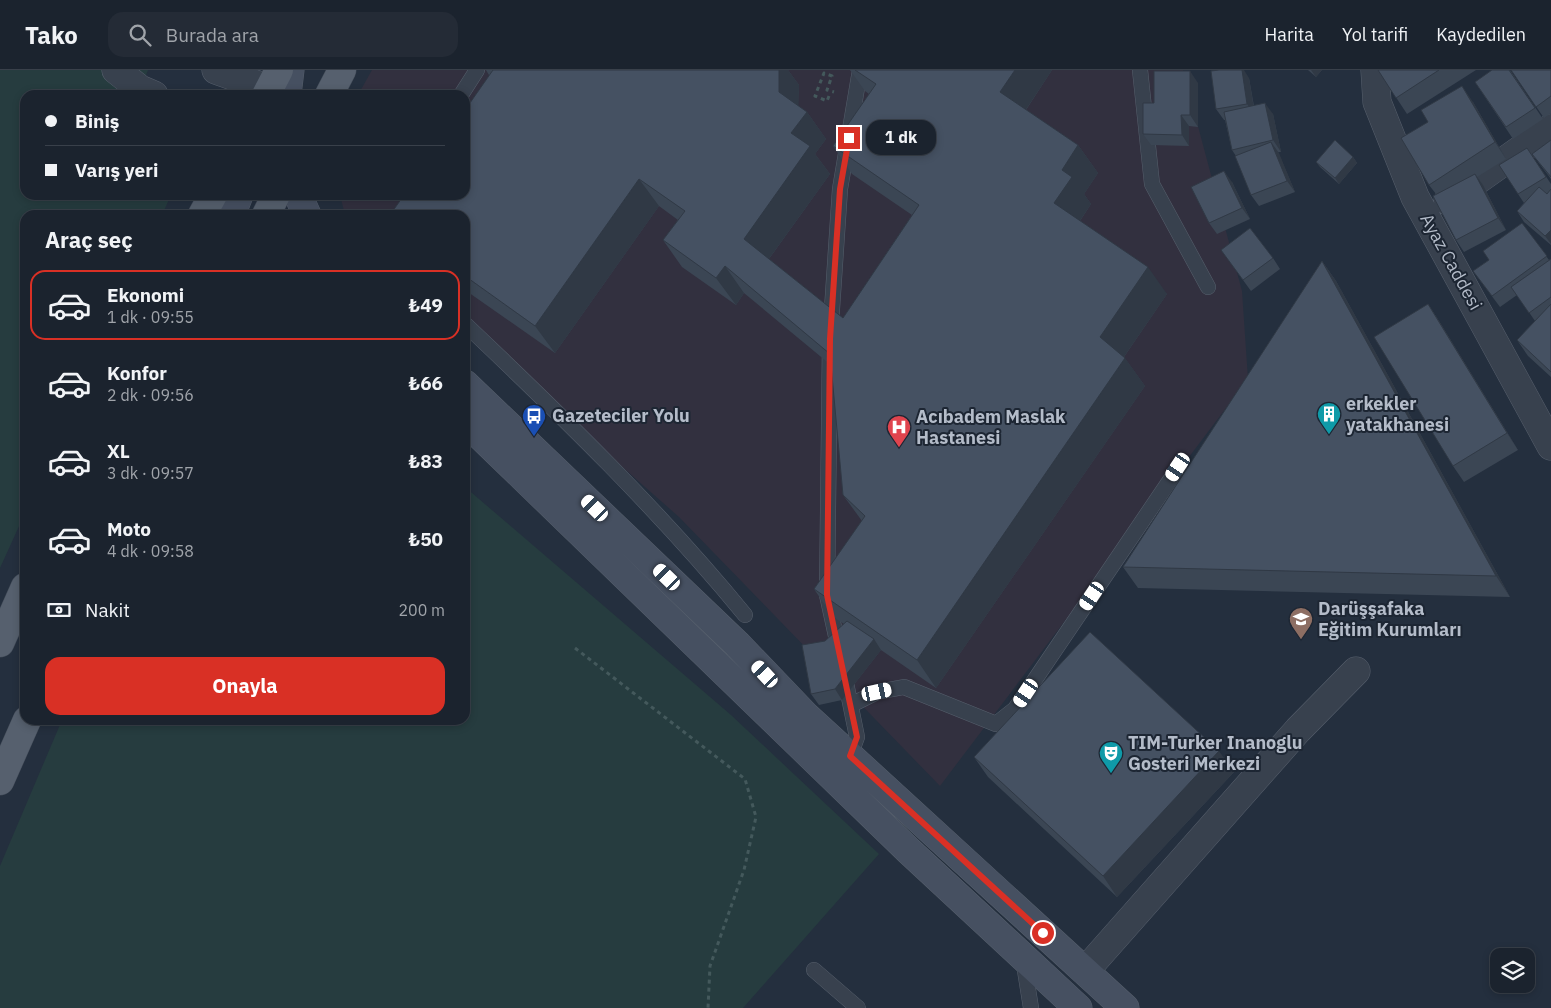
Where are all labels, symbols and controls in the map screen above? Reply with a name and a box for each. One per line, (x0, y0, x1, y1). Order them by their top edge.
search box (108, 12, 458, 57)
text: Tako (25, 19, 78, 51)
icon: search (126, 21, 154, 49)
text: Burada ara (166, 23, 259, 47)
text: Harita (1265, 23, 1314, 46)
text: Yol tarifi (1342, 23, 1408, 46)
text: Kaydedilen (1436, 23, 1526, 46)
text: Biniş (75, 109, 119, 133)
callout: 1 dk (866, 120, 936, 156)
route end (838, 127, 860, 149)
text: 1 dk (885, 127, 917, 147)
text: Varış yeri (75, 158, 158, 182)
street label: Ayaz Caddesi (1415, 209, 1487, 314)
text: Araç seç (45, 225, 133, 254)
icon: car (47, 283, 92, 328)
text: Ekonomi (107, 283, 184, 307)
text: ₺49 (409, 293, 443, 317)
text: 1 dk · 09:55 (107, 307, 194, 327)
icon: car (47, 361, 92, 406)
text: Konfor (107, 361, 167, 385)
text: ₺66 (409, 371, 443, 395)
text: 2 dk · 09:56 (107, 385, 194, 405)
place label: erkekler yatakhanesi (1346, 392, 1449, 436)
building icon: erkekler yatakhanesi (1316, 401, 1342, 435)
bus stop icon: Gazeteciler Yolu (521, 403, 547, 437)
place label: Gazeteciler Yolu (552, 404, 690, 427)
place label: Acıbadem Maslak Hastanesi (916, 405, 1066, 449)
hospital icon: Acıbadem Maslak Hastanesi (886, 414, 912, 448)
icon: car (47, 439, 92, 484)
text: XL (107, 439, 130, 463)
text: ₺83 (409, 449, 443, 473)
car (1163, 450, 1192, 484)
text: 3 dk · 09:57 (107, 463, 194, 483)
car (578, 492, 611, 524)
icon: car (47, 517, 92, 562)
text: Moto (107, 517, 151, 541)
text: ₺50 (409, 527, 443, 551)
text: 4 dk · 09:58 (107, 541, 194, 561)
car (650, 561, 683, 593)
car (1077, 579, 1106, 613)
icon: cash (45, 596, 73, 624)
place label: Darüşşafaka Eğitim Kurumları (1318, 597, 1462, 641)
text: Nakit (85, 598, 130, 622)
text: 200 m (398, 600, 445, 620)
school or university icon: Darüşşafaka Eğitim Kurumları (1288, 606, 1314, 640)
button: Onayla (45, 657, 445, 715)
car (749, 658, 780, 690)
car (1011, 676, 1040, 710)
car (860, 682, 893, 702)
place label: TIM-Turker Inanoglu Gosteri Merkezi (1128, 731, 1302, 775)
theatre icon: TIM-Turker Inanoglu Gosteri Merkezi (1098, 740, 1124, 774)
route start (1032, 922, 1054, 944)
map controls (1490, 948, 1535, 993)
button: layers (1490, 948, 1535, 993)

